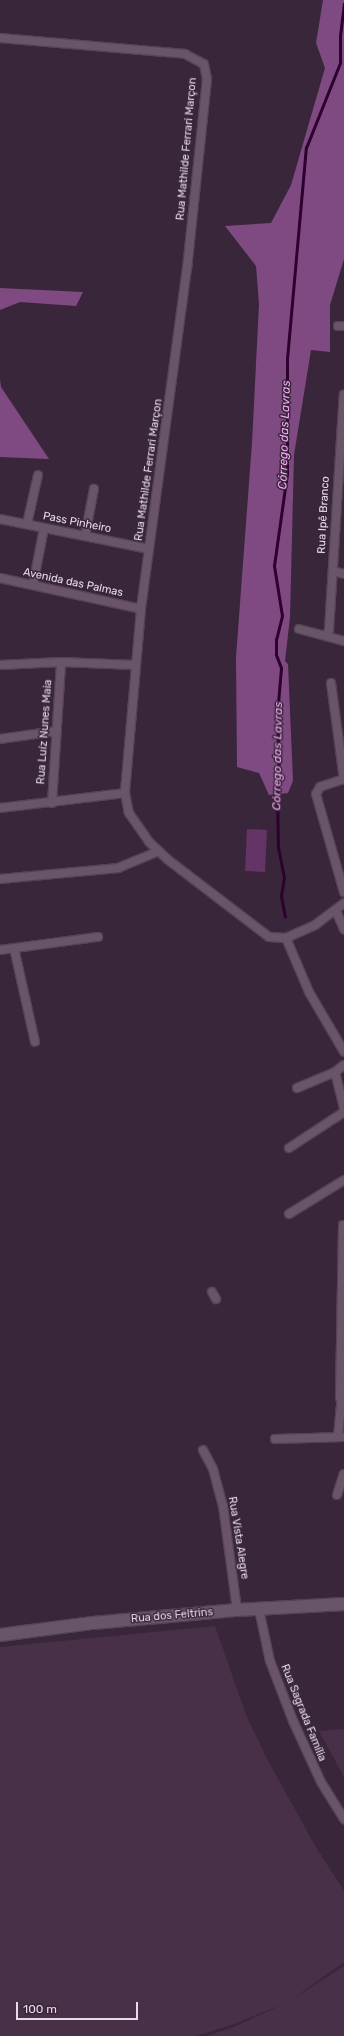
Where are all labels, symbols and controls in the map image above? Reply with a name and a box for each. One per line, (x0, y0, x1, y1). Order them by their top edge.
street label: Rua Mathilde Ferrari Marçon (174, 77, 200, 221)
water label: Córrego das Lavras (276, 380, 294, 490)
street label: Rua Mathilde Ferrari Marçon (132, 398, 166, 542)
street label: Rua Ipê Branco (315, 476, 333, 554)
street label: Pass Pinheiro (42, 510, 112, 536)
street label: Avenida das Palmas (22, 566, 124, 600)
street label: Rua Luíz Nunes Maia (35, 679, 55, 785)
water label: Córrego das Lavras (270, 701, 286, 811)
street label: Rua Vista Alegre (225, 1495, 251, 1581)
street label: Rua dos Feltrins (130, 1606, 214, 1626)
street label: Rua Sagrada Família (277, 1662, 329, 1764)
scale bar (18, 1994, 140, 2020)
text: 100 m (23, 2002, 57, 2016)

